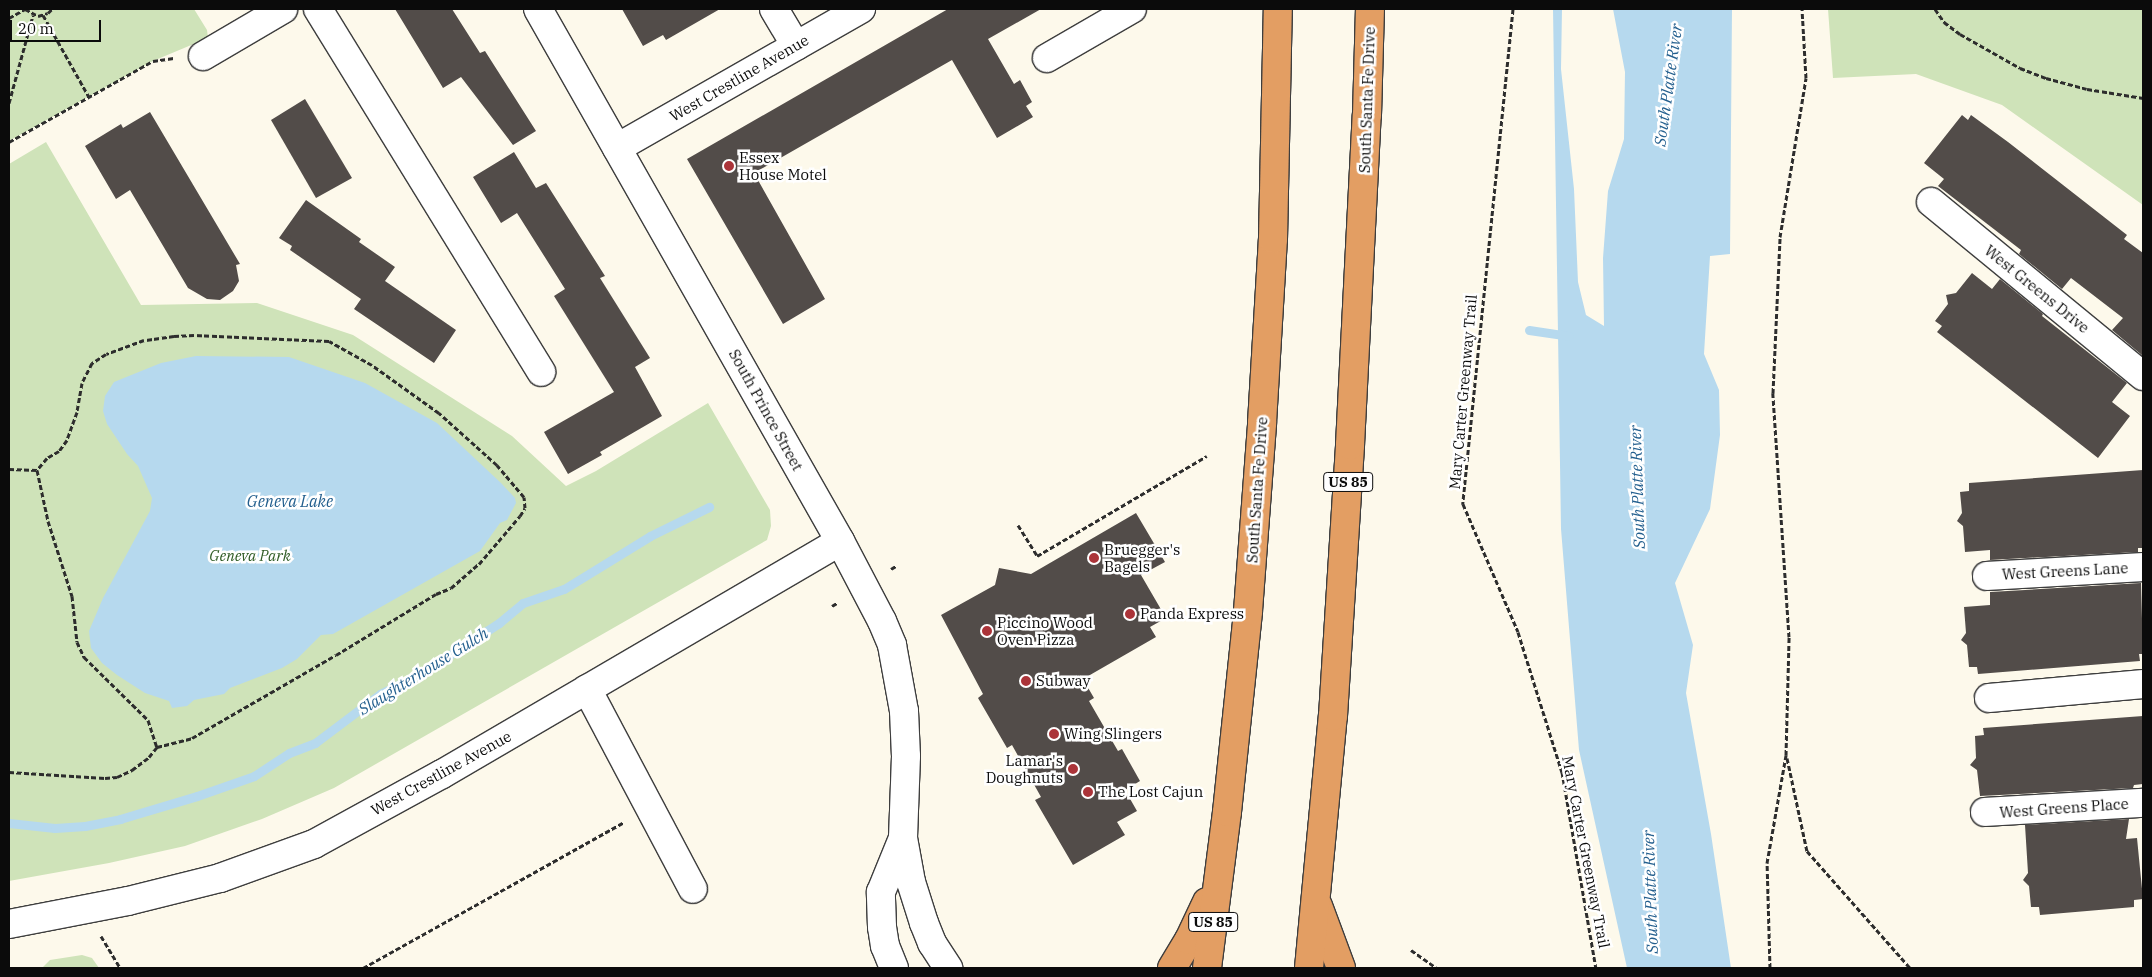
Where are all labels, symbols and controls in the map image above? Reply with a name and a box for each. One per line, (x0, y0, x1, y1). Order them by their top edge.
scale bar (12, 10, 104, 42)
text: 20 m (18, 19, 54, 38)
water label: South Platte River (1650, 22, 1686, 148)
street label: South Santa Fe Drive (1355, 27, 1379, 173)
street label: West Crestline Avenue (666, 31, 812, 125)
place label: Essex House Motel (739, 148, 827, 183)
marker: Essex House Motel (723, 160, 735, 172)
street label: West Greens Drive (1981, 241, 2093, 337)
street label: Mary Carter Greenway Trail (1446, 294, 1480, 490)
street label: South Prince Street (725, 346, 807, 474)
street label: South Santa Fe Drive (1243, 416, 1271, 564)
water label: South Platte River (1625, 425, 1649, 549)
road number: US 85 (1323, 471, 1373, 494)
water label: Geneva Lake (247, 491, 333, 511)
place label: Bruegger's Bagels (1104, 540, 1180, 575)
park label: Geneva Park (209, 547, 291, 565)
marker: Bruegger's Bagels (1088, 552, 1100, 564)
street label: West Greens Lane (2001, 559, 2129, 583)
place label: Panda Express (1140, 605, 1244, 623)
marker: Panda Express (1124, 608, 1136, 620)
place label: Piccino Wood Oven Pizza (997, 613, 1093, 648)
water label: Slaughterhouse Gulch (355, 623, 491, 719)
marker: Piccino Wood Oven Pizza (981, 625, 993, 637)
place label: Subway (1036, 672, 1091, 690)
marker: Subway (1020, 675, 1032, 687)
place label: Wing Slingers (1064, 725, 1162, 743)
street label: West Crestline Avenue (368, 727, 514, 819)
marker: Wing Slingers (1048, 728, 1060, 740)
place label: Lamar's Doughnuts (986, 751, 1063, 786)
street label: Mary Carter Greenway Trail (1559, 754, 1613, 950)
marker: Lamar's Doughnuts (1067, 763, 1079, 775)
place label: The Lost Cajun (1098, 783, 1203, 801)
marker: The Lost Cajun (1082, 786, 1094, 798)
street label: West Greens Place (1999, 795, 2129, 821)
water label: South Platte River (1638, 830, 1662, 954)
road number: US 85 (1188, 910, 1238, 934)

